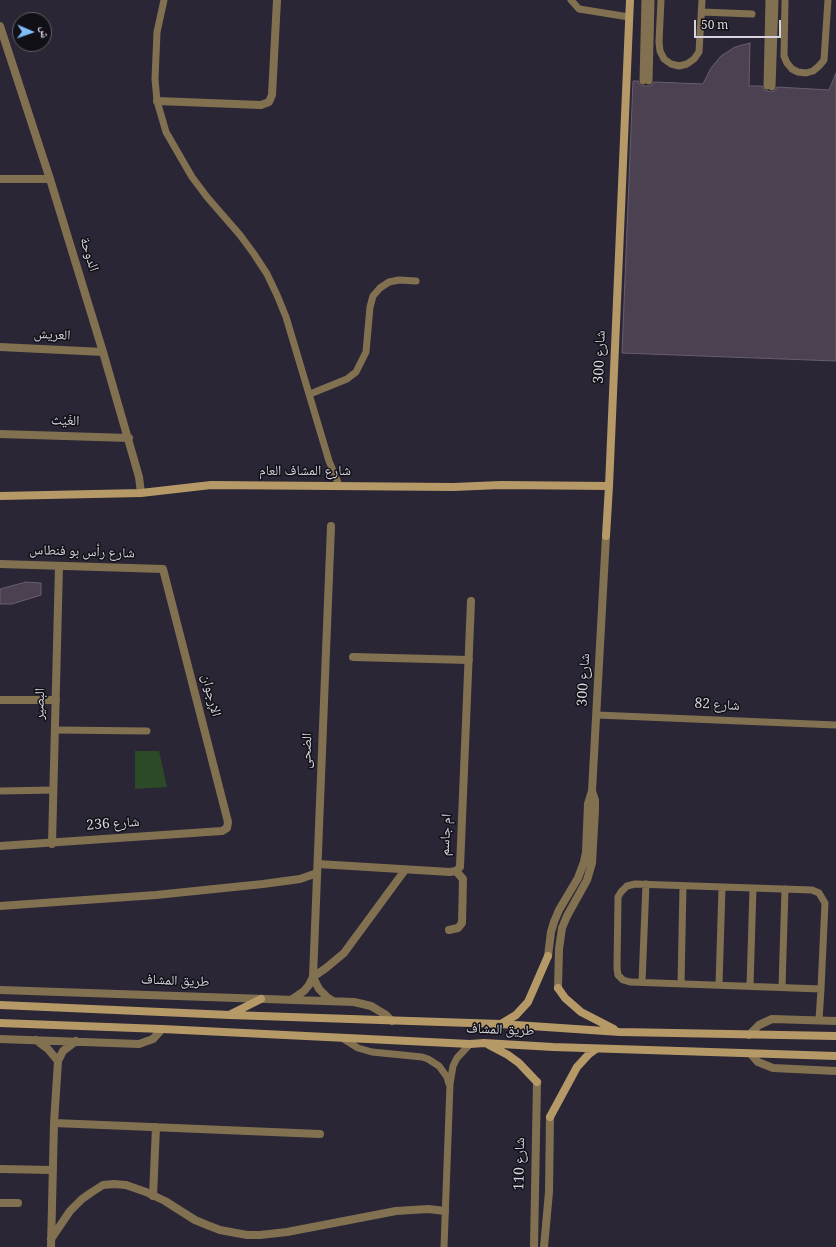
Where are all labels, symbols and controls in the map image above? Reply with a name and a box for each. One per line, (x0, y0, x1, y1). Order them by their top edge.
north arrow (12, 12, 52, 52)
scale bar (696, 12, 783, 38)
text: 50 m (701, 16, 728, 37)
text: ش (34, 26, 53, 39)
street label: الدوحة (74, 236, 100, 274)
street label: العريش (33, 328, 71, 346)
street label: شارع 300 (593, 330, 611, 384)
street label: الغَيْث (50, 414, 80, 432)
street label: شارع المشاف العام (259, 465, 351, 481)
street label: شارع رأس بو فنطاس (29, 544, 135, 564)
street label: شارع 300 (576, 653, 596, 707)
street label: الإرجوان (196, 673, 222, 719)
street label: البصير (33, 688, 51, 720)
street label: شارع 82 (694, 697, 740, 717)
street label: الضحى (300, 733, 318, 769)
street label: ام جاسم (439, 813, 457, 857)
street label: شارع 236 (86, 816, 140, 836)
street label: طريق المشاف (140, 973, 210, 993)
street label: طريق المشاف (465, 1022, 535, 1042)
street label: شارع 110 (513, 1137, 531, 1191)

